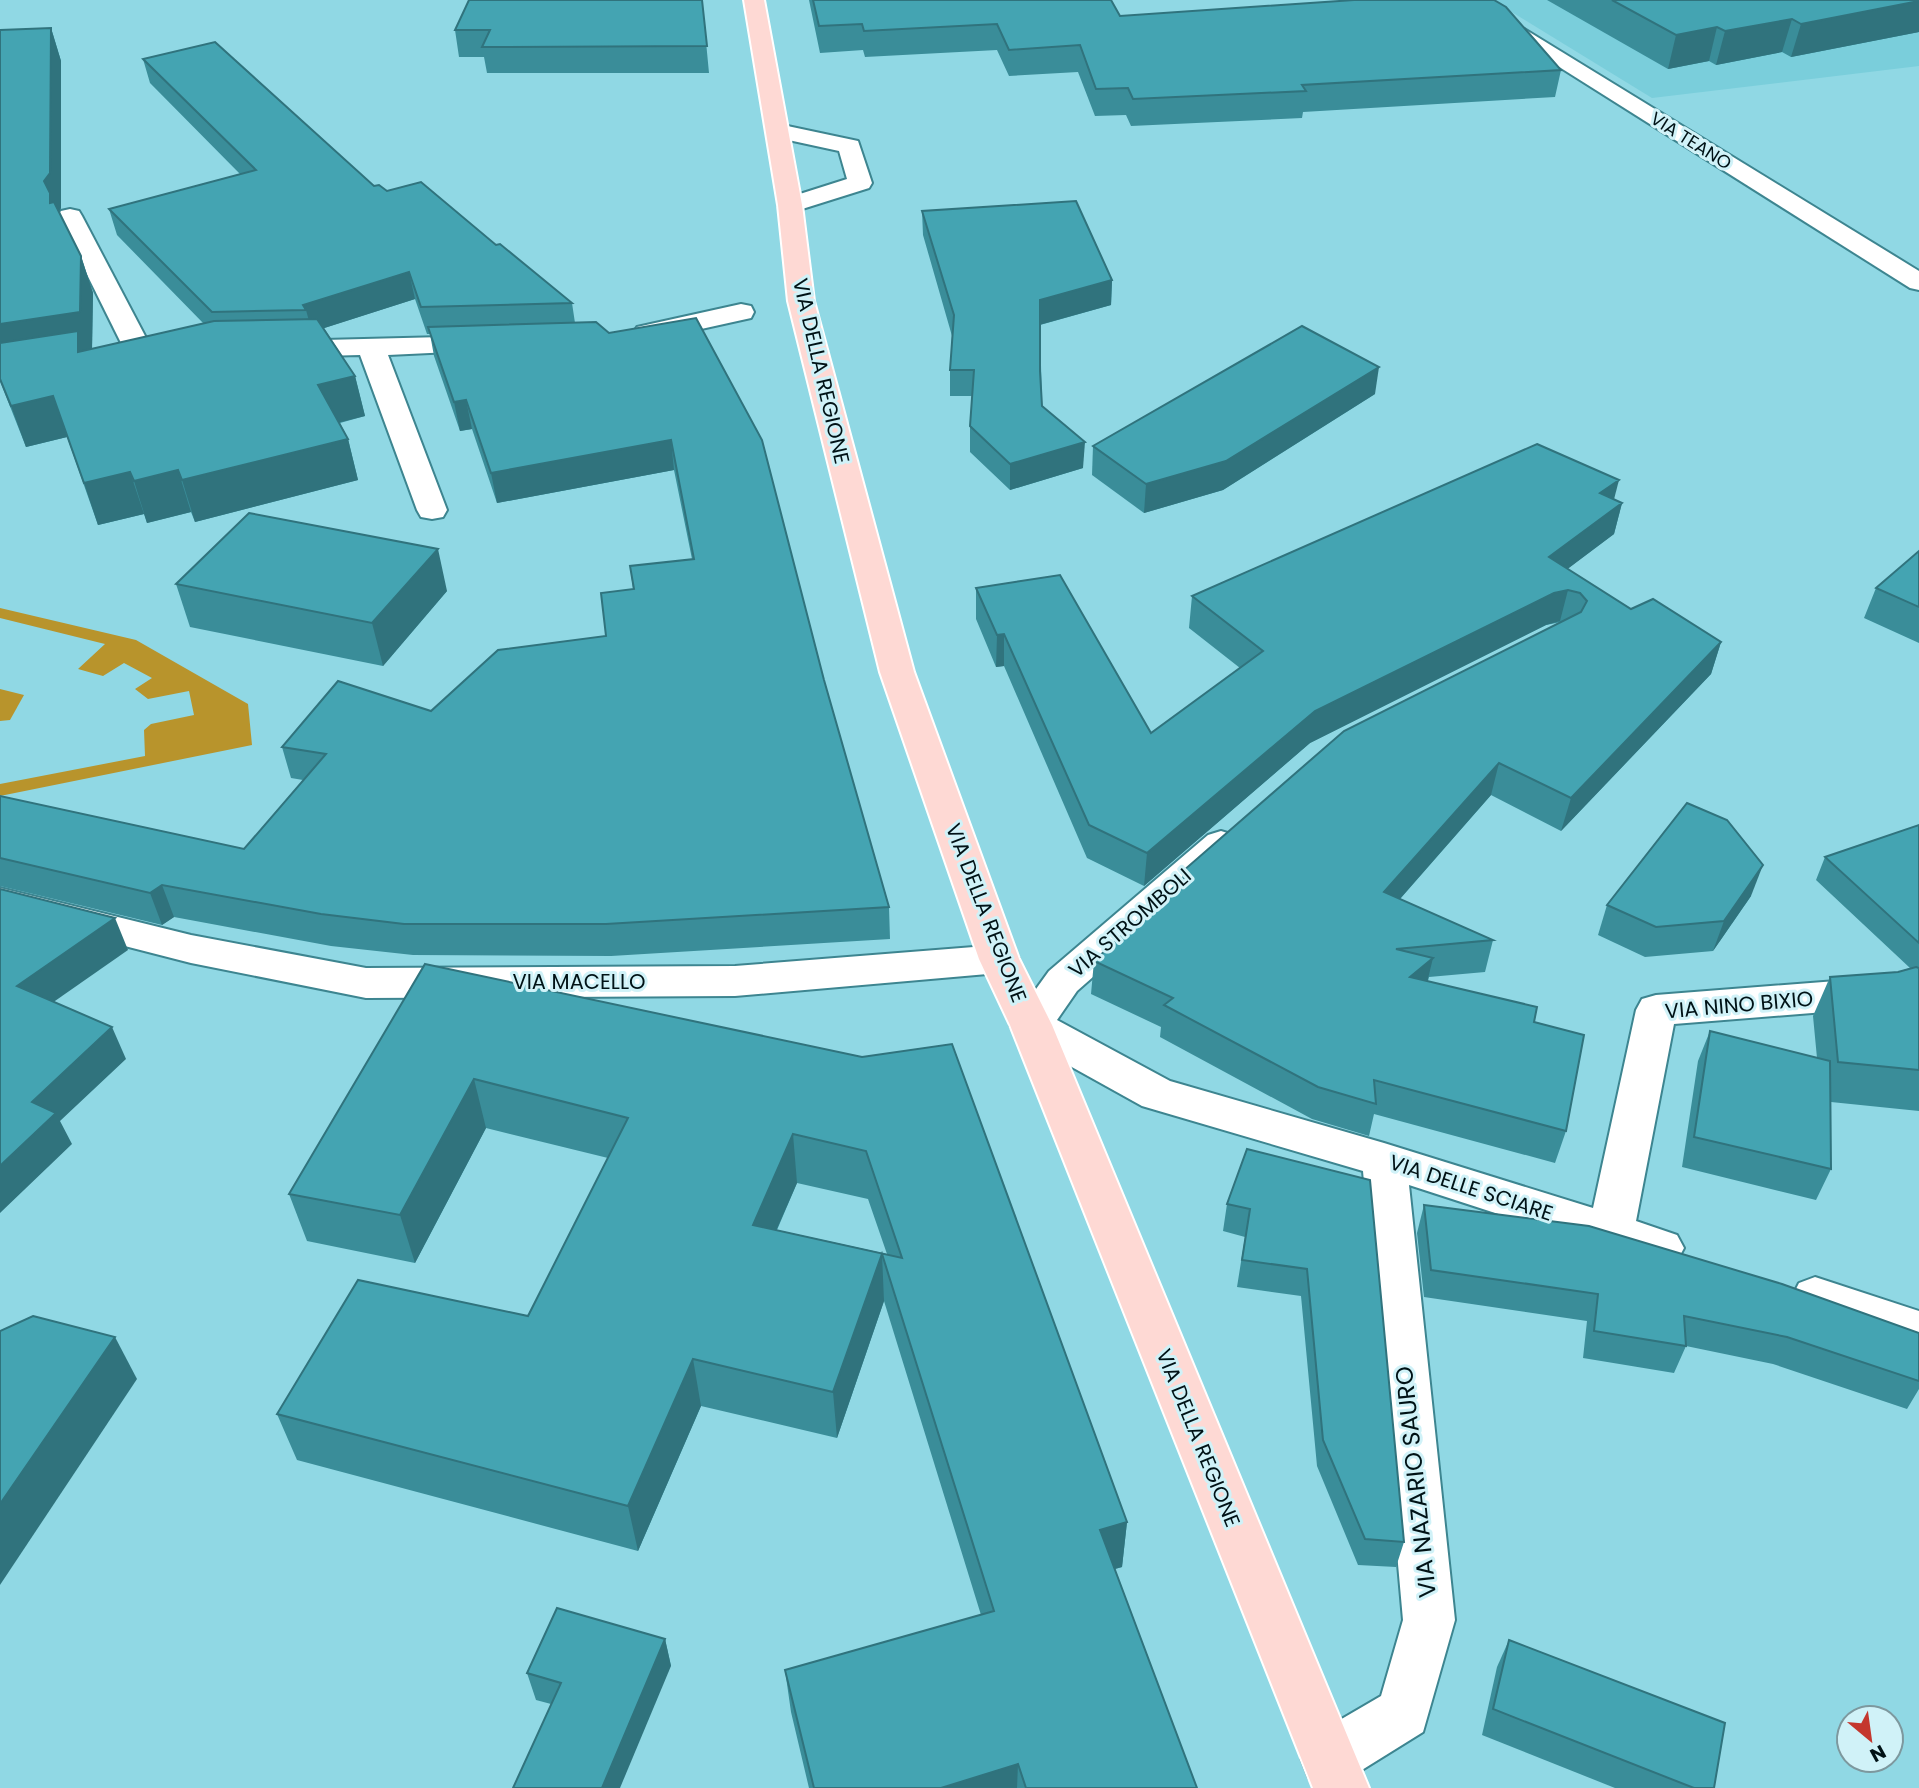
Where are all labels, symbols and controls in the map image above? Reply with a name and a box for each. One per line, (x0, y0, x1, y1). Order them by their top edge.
street label: VIA TEANO (1646, 106, 1737, 175)
street label: VIA DELLA REGIONE (786, 275, 857, 467)
street label: VIA DELLA REGIONE (939, 819, 1034, 1007)
street label: VIA STROMBOLI (1062, 861, 1197, 984)
street label: VIA MACELLO (513, 967, 646, 996)
street label: VIA NINO BIXIO (1664, 984, 1814, 1025)
street label: VIA DELLE SCIARE (1386, 1147, 1557, 1228)
street label: VIA DELLA REGIONE (1149, 1344, 1247, 1531)
street label: VIA NAZARIO SAURO (1387, 1365, 1444, 1599)
north arrow (1835, 1704, 1905, 1774)
text: N (1865, 1738, 1891, 1769)

